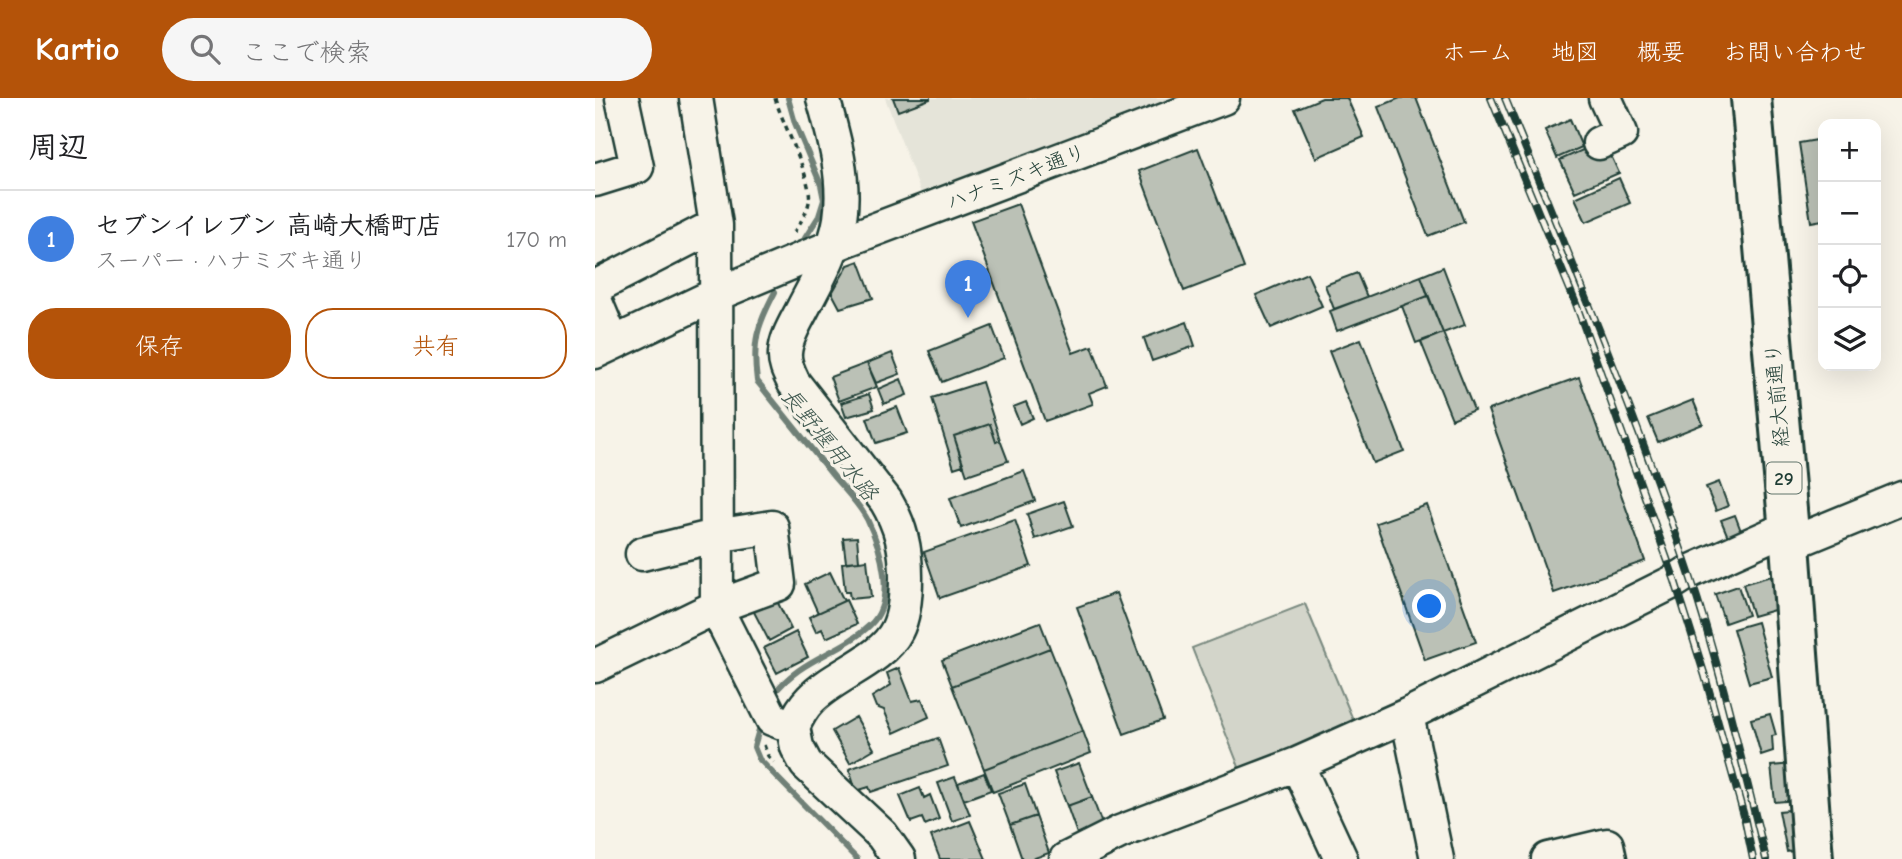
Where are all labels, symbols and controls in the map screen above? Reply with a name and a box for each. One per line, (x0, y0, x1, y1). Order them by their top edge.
search box (162, 18, 652, 81)
text: Kartio (35, 30, 120, 68)
icon: search (186, 30, 224, 68)
text: ここで検索 (242, 38, 372, 68)
text: ホーム (1442, 38, 1513, 66)
text: 地図 (1551, 38, 1599, 66)
text: 概要 (1637, 38, 1685, 66)
text: お問い合わせ (1723, 38, 1867, 66)
map controls (1818, 119, 1881, 371)
button: + (1818, 119, 1881, 182)
text: 周辺 (28, 130, 88, 165)
street label: ハナミズキ通り (943, 139, 1089, 215)
button: − (1818, 182, 1881, 245)
text: セブンイレブン 高崎大橋町店 (95, 211, 442, 241)
text: 1 (46, 226, 56, 253)
text: 170 m (506, 226, 567, 253)
button: locate (1818, 245, 1881, 308)
text: スーパー · ハナミズキ通り (95, 247, 367, 274)
pin: 1 (945, 260, 991, 318)
button: 保存 (28, 308, 291, 379)
button: 共有 (305, 308, 567, 379)
button: layers (1818, 308, 1881, 371)
street label: 経大前通り (1760, 342, 1794, 448)
water label: 長野堰用水路 (776, 382, 885, 508)
road number: 29 (1767, 462, 1801, 494)
your location (1412, 589, 1446, 623)

